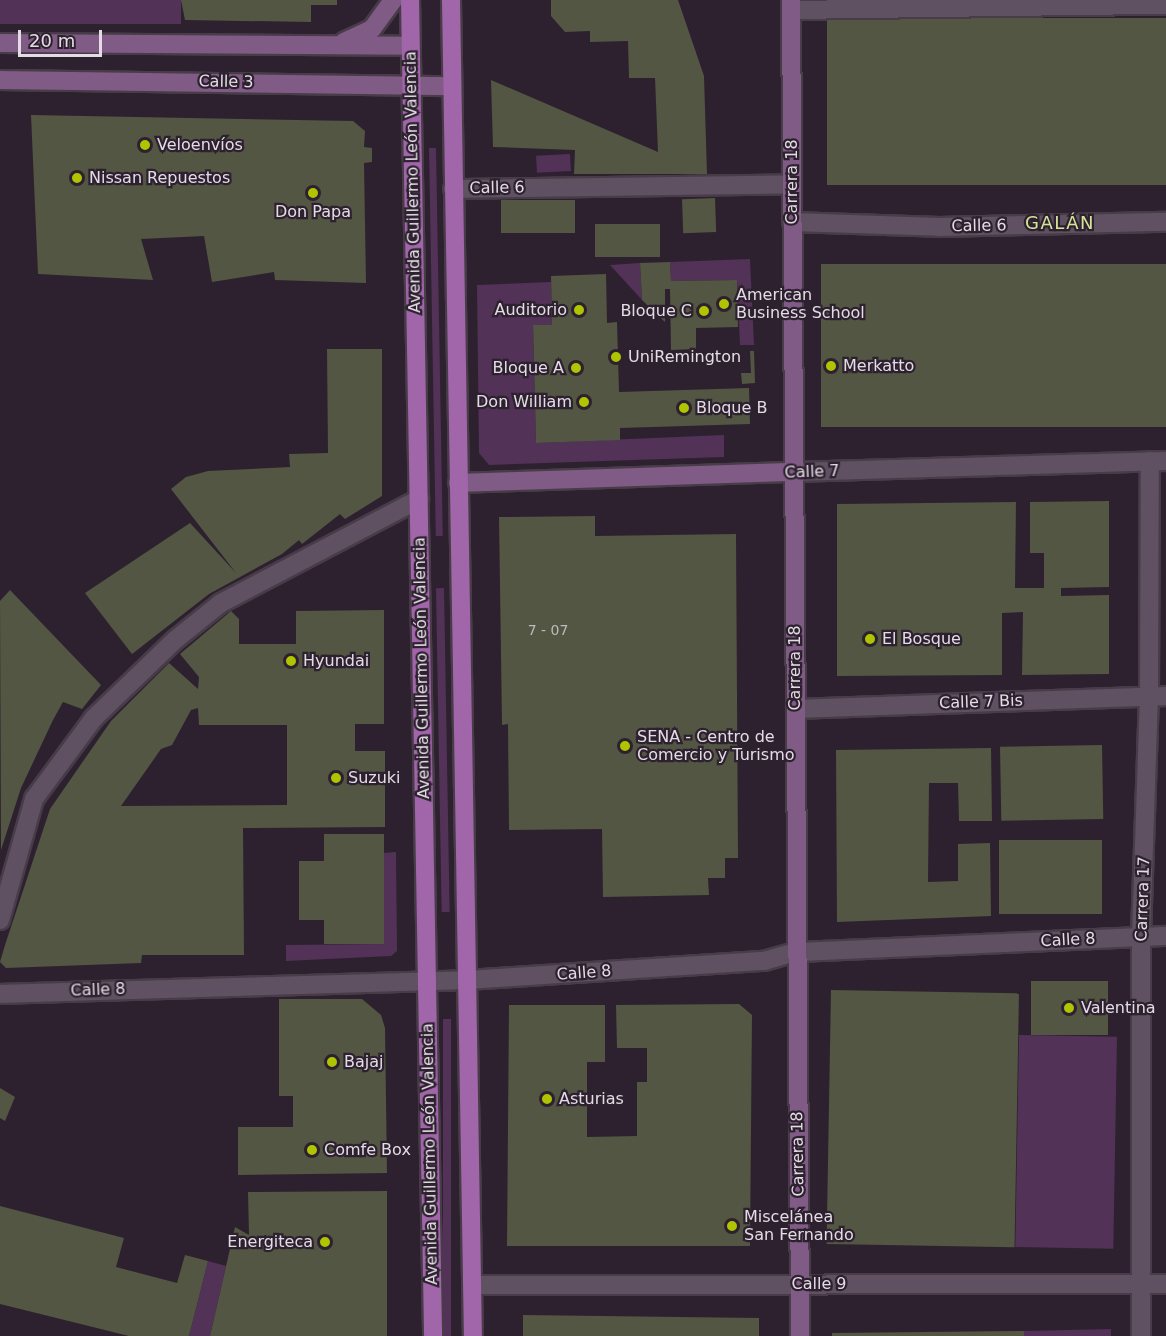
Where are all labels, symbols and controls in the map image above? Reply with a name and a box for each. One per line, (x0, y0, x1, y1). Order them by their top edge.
scale bar (21, 18, 105, 56)
text: 20 m (29, 30, 75, 51)
street label: Avenida Guillermo León Valencia (401, 51, 425, 313)
street label: Calle 3 (198, 72, 254, 92)
place label: Veloenvíos (157, 135, 243, 155)
marker: Veloenvíos (138, 138, 152, 152)
street label: Carrera 18 (782, 139, 802, 225)
place label: Nissan Repuestos (89, 168, 230, 188)
marker: Nissan Repuestos (70, 171, 84, 185)
street label: Calle 6 (469, 178, 525, 198)
marker: Don Papa (306, 186, 320, 200)
place label: Don Papa (275, 202, 351, 222)
district label: GALÁN (1025, 212, 1095, 234)
street label: Calle 6 (951, 216, 1007, 236)
place label: American Business School (736, 285, 865, 323)
marker: American Business School (717, 297, 731, 311)
place label: Auditorio (494, 300, 567, 320)
place label: Bloque C (620, 301, 692, 321)
marker: Auditorio (572, 303, 586, 317)
marker: Bloque C (697, 304, 711, 318)
place label: UniRemington (628, 347, 741, 367)
marker: UniRemington (609, 350, 623, 364)
place label: Merkatto (843, 356, 914, 376)
place label: Bloque A (493, 358, 564, 378)
marker: Merkatto (824, 359, 838, 373)
marker: Bloque A (569, 361, 583, 375)
place label: Don William (476, 392, 572, 412)
marker: Don William (577, 395, 591, 409)
place label: Bloque B (696, 398, 767, 418)
marker: Bloque B (677, 401, 691, 415)
street label: Calle 7 (784, 461, 840, 483)
street label: Avenida Guillermo León Valencia (410, 537, 434, 799)
house number: 7 - 07 (528, 622, 568, 638)
street label: Carrera 18 (785, 625, 805, 711)
place label: El Bosque (882, 629, 961, 649)
marker: El Bosque (863, 632, 877, 646)
place label: Hyundai (303, 651, 369, 671)
marker: Hyundai (284, 654, 298, 668)
street label: Calle 7 Bis (939, 691, 1023, 713)
place label: SENA - Centro de Comercio y Turismo (637, 727, 795, 765)
marker: SENA - Centro de Comercio y Turismo (618, 739, 632, 753)
place label: Suzuki (348, 768, 401, 788)
marker: Suzuki (329, 771, 343, 785)
street label: Carrera 17 (1132, 856, 1154, 942)
street label: Calle 8 (1040, 929, 1096, 951)
street label: Calle 8 (556, 962, 612, 984)
street label: Calle 8 (70, 979, 126, 1001)
place label: Valentina (1081, 998, 1156, 1018)
marker: Valentina (1062, 1001, 1076, 1015)
street label: Avenida Guillermo León Valencia (418, 1023, 442, 1285)
place label: Bajaj (344, 1052, 383, 1072)
marker: Bajaj (325, 1055, 339, 1069)
place label: Asturias (559, 1089, 624, 1109)
marker: Asturias (540, 1092, 554, 1106)
street label: Carrera 18 (788, 1111, 808, 1197)
place label: Comfe Box (324, 1140, 411, 1160)
marker: Comfe Box (305, 1143, 319, 1157)
place label: Miscelánea San Fernando (744, 1207, 854, 1245)
marker: Miscelánea San Fernando (725, 1219, 739, 1233)
place label: Energiteca (227, 1232, 313, 1252)
marker: Energiteca (318, 1235, 332, 1249)
street label: Calle 9 (792, 1274, 846, 1294)

